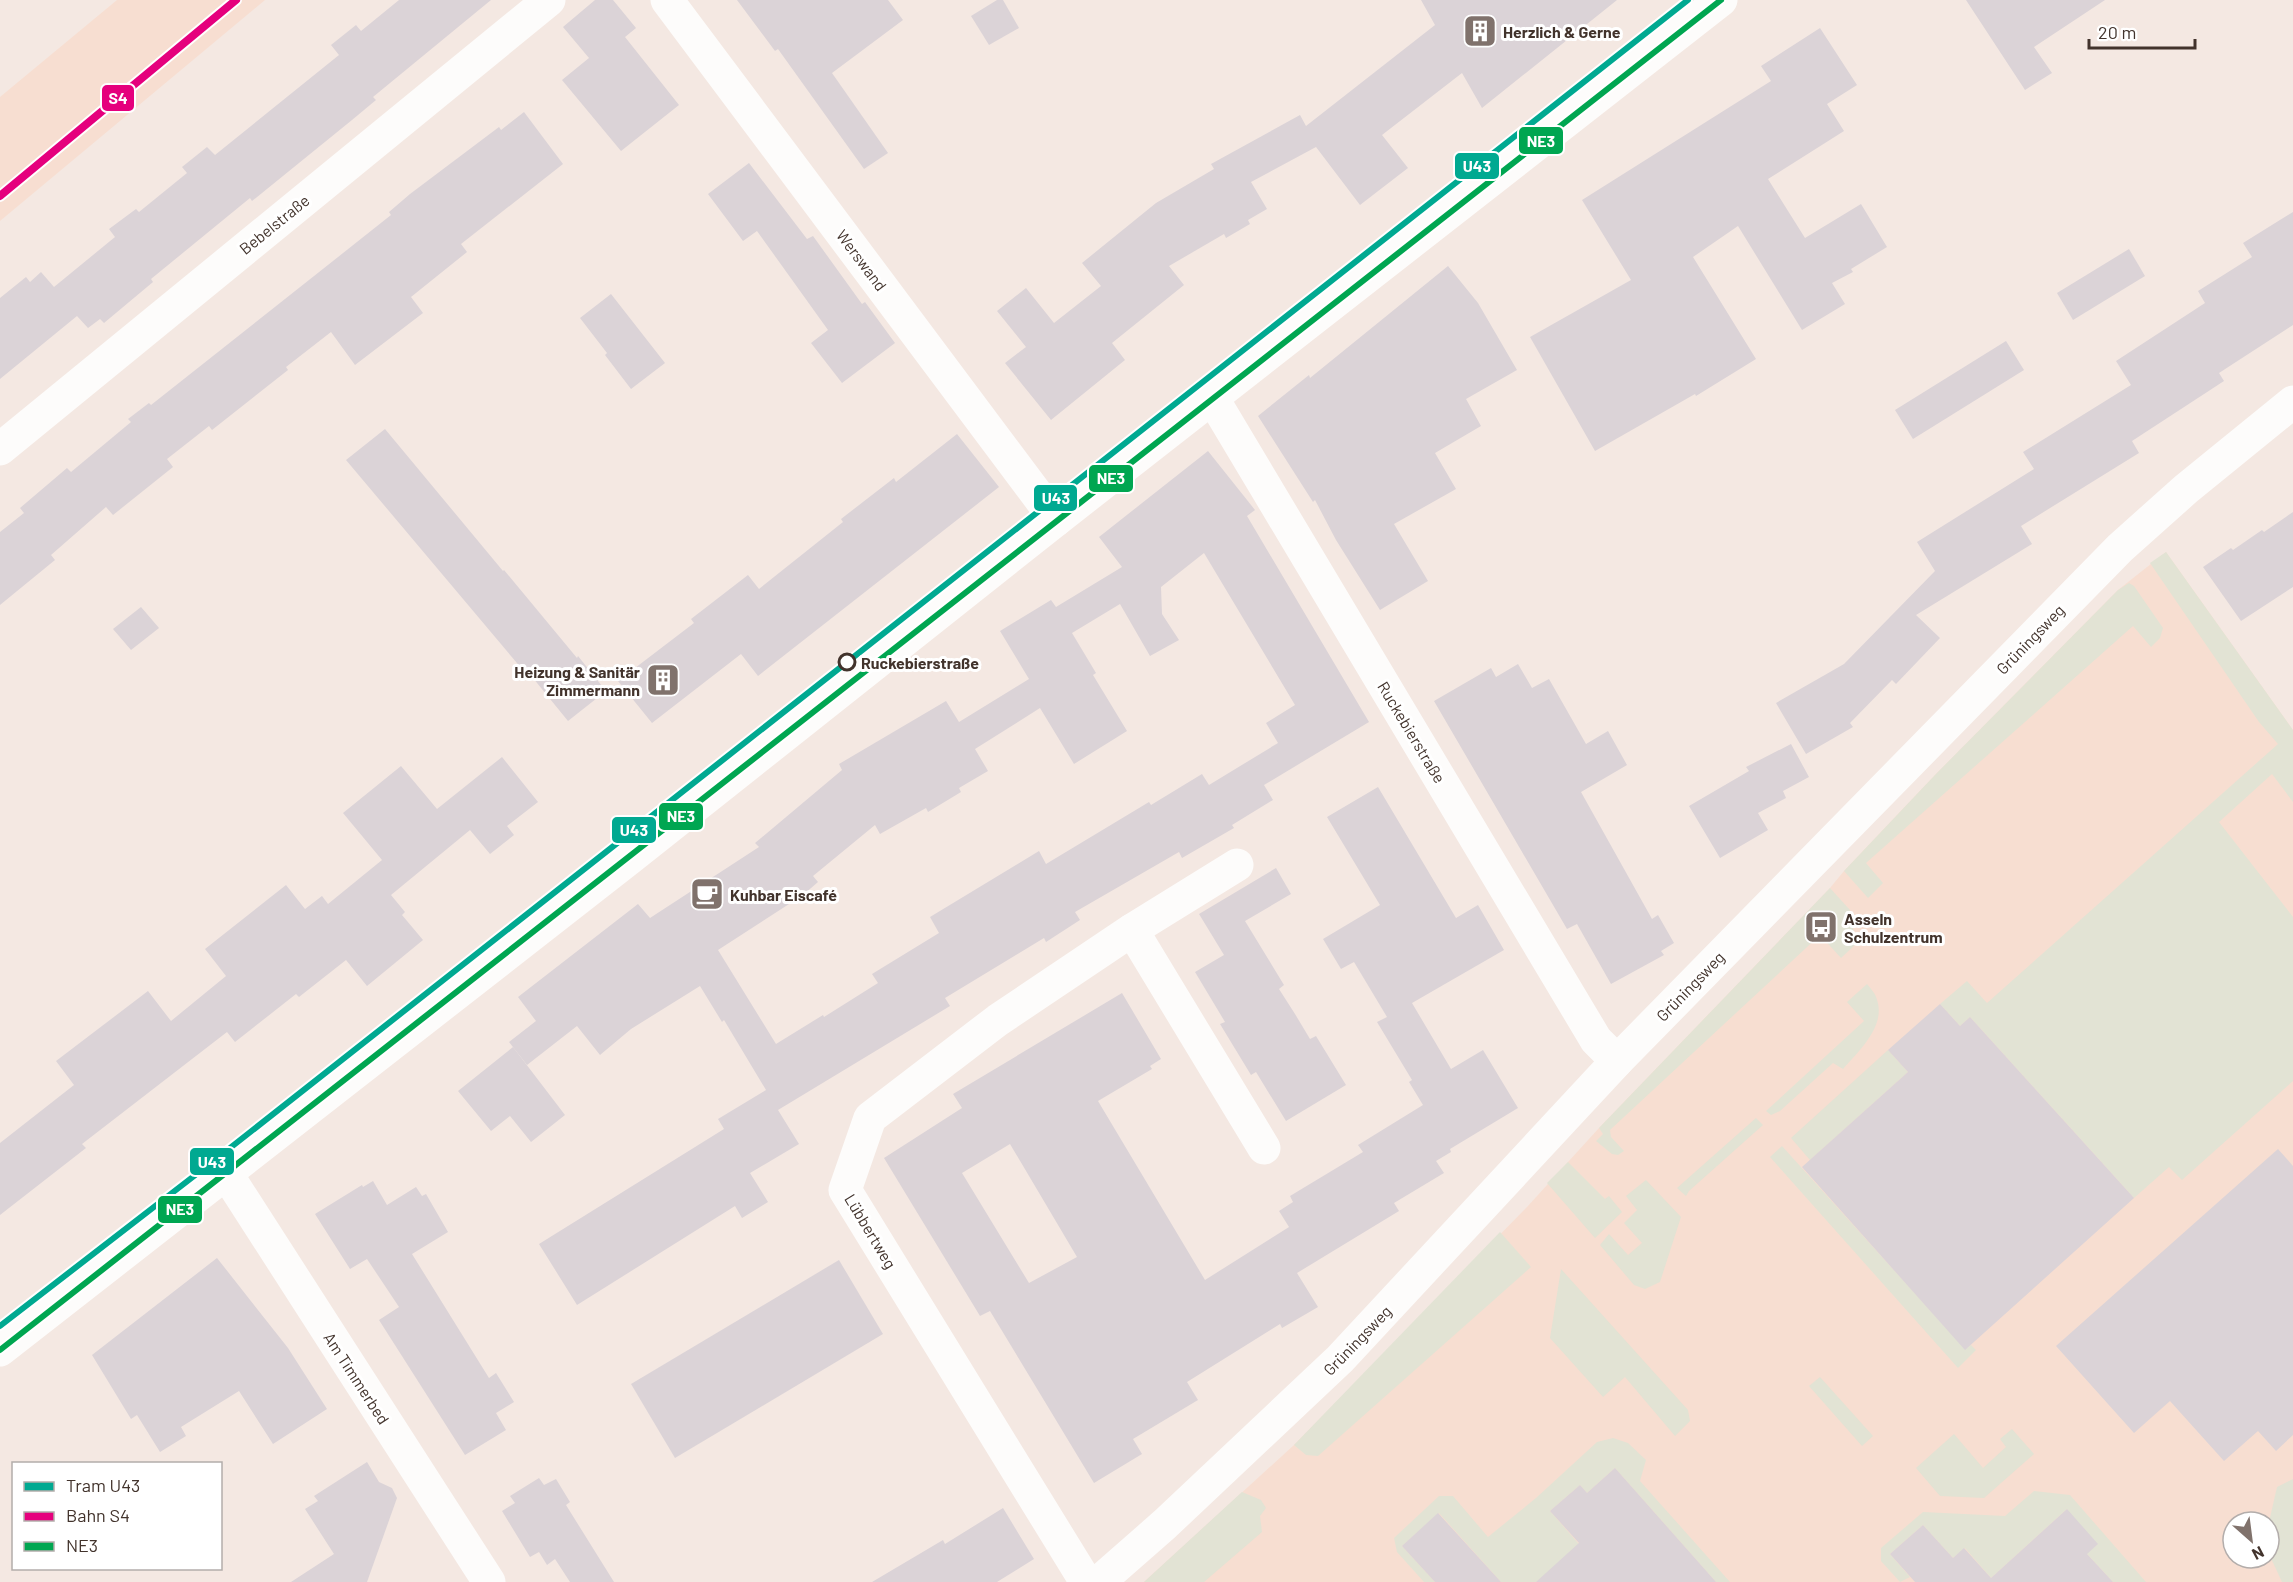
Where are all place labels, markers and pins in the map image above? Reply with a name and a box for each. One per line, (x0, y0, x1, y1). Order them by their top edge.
building icon: Herzlich & Gerne (1462, 13, 1498, 49)
place label: Herzlich & Gerne (1503, 22, 1621, 41)
marker: Ruckebierstraße (838, 653, 856, 671)
place label: Ruckebierstraße (861, 653, 979, 672)
place label: Heizung & Sanitär Zimmermann (514, 662, 640, 699)
building icon: Heizung & Sanitär Zimmermann (645, 662, 681, 698)
cafe icon: Kuhbar Eiscafé (689, 876, 725, 912)
place label: Kuhbar Eiscafé (730, 885, 837, 904)
bus stop icon: Asseln Schulzentrum (1803, 909, 1839, 945)
place label: Asseln Schulzentrum (1844, 909, 1943, 946)

